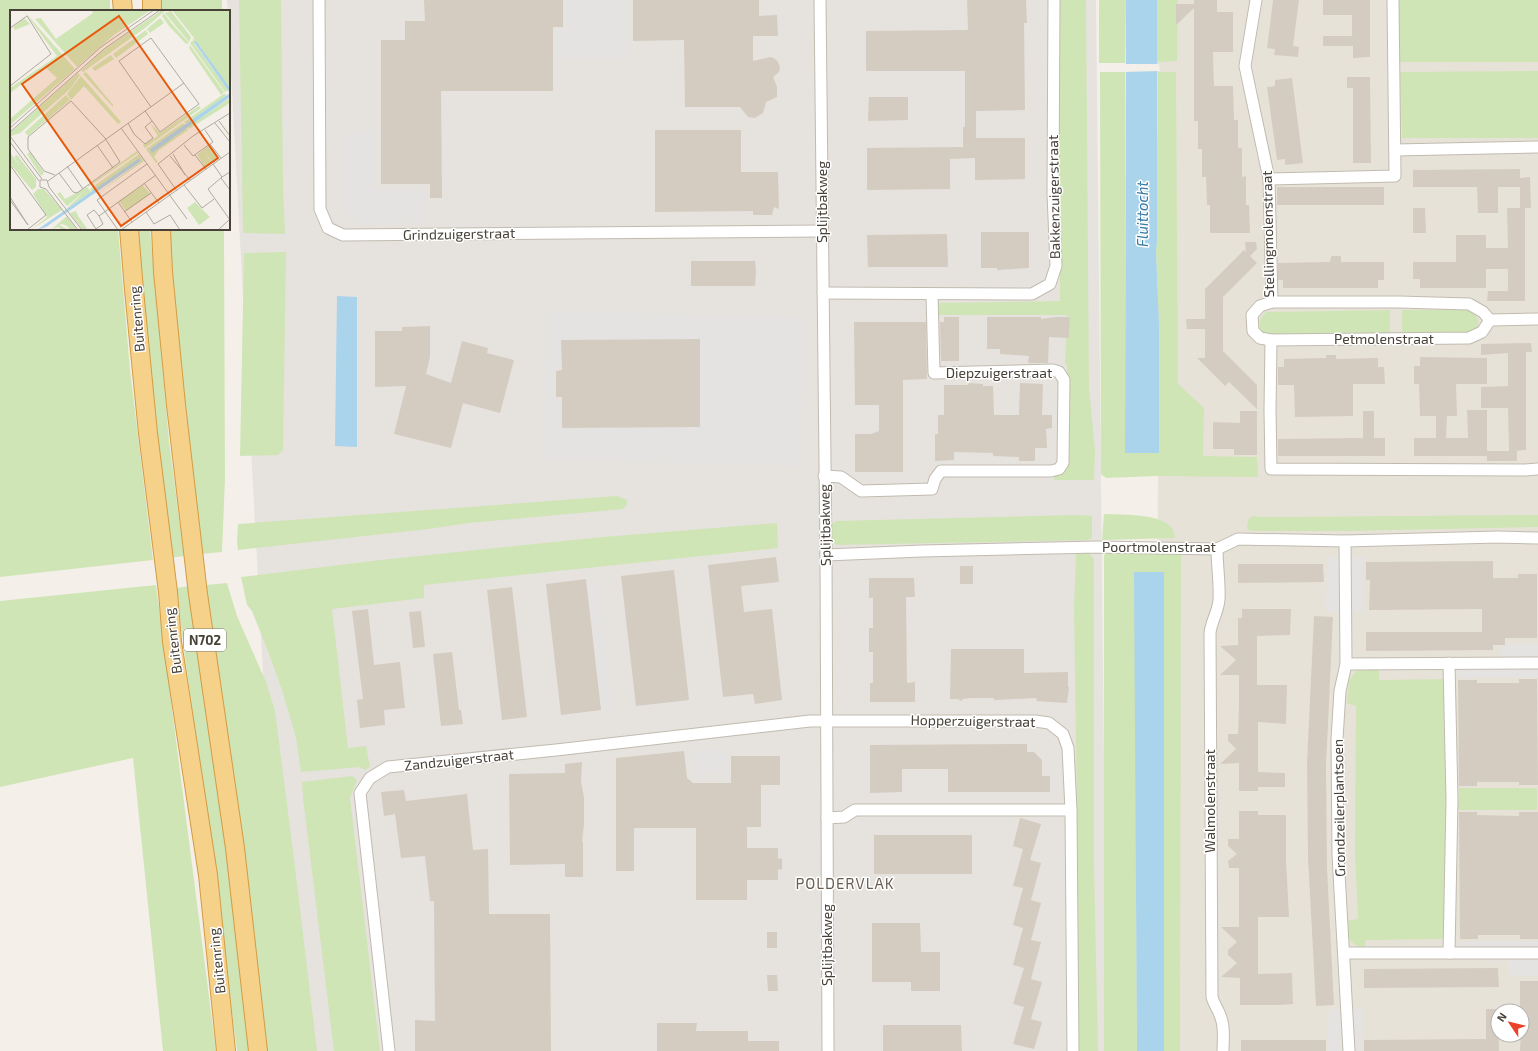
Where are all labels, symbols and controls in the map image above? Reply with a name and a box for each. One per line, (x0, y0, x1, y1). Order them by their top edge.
inset map (10, 10, 230, 230)
street label: Bakkenzuigerstraat (1044, 135, 1063, 259)
street label: Splijtbakweg (813, 161, 830, 243)
street label: Stellingmolenstraat (1258, 170, 1277, 298)
water label: Fluittocht (1133, 181, 1151, 247)
street label: Grindzuigerstraat (403, 224, 515, 243)
street label: Buitenring (125, 285, 148, 353)
street label: Petmolenstraat (1334, 330, 1434, 347)
street label: Diepzuigerstraat (946, 364, 1052, 381)
street label: Splijtbakweg (815, 484, 834, 566)
street label: Poortmolenstraat (1102, 538, 1216, 555)
street label: Buitenring (160, 607, 185, 675)
road number: N702 (184, 629, 226, 651)
street label: Hopperzuigerstraat (910, 711, 1036, 730)
street label: Grondzeilerplantsoen (1329, 739, 1348, 877)
street label: Zandzuigerstraat (403, 745, 515, 774)
street label: Walmolenstraat (1201, 749, 1218, 853)
district label: POLDERVLAK (795, 874, 895, 892)
street label: Splijtbakweg (818, 904, 835, 986)
street label: Buitenring (205, 927, 228, 995)
north arrow (1490, 1003, 1530, 1043)
text: N (1494, 1010, 1509, 1024)

